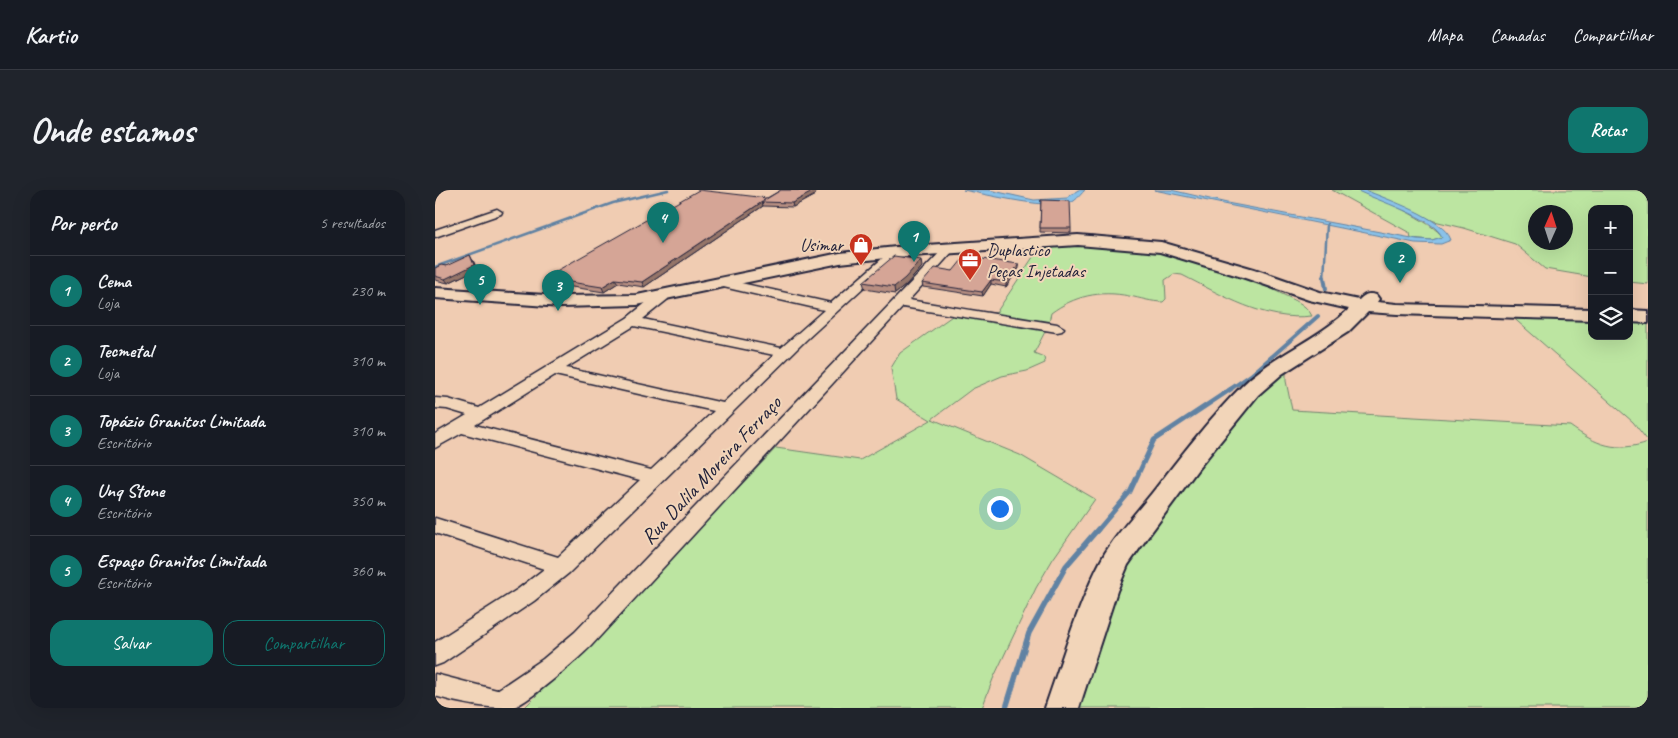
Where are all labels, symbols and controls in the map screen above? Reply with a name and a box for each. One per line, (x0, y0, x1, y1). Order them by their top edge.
text: Kartio (25, 20, 77, 50)
text: Mapa (1428, 24, 1462, 46)
text: Camadas (1490, 24, 1545, 46)
text: Compartilhar (1573, 24, 1653, 46)
button: Rotas (1568, 107, 1648, 153)
text: Onde estamos (30, 108, 195, 153)
pin: 4 (647, 202, 679, 243)
north arrow (1528, 205, 1573, 250)
map controls (1588, 205, 1633, 340)
button: + (1588, 205, 1633, 250)
text: Por perto (50, 210, 117, 236)
text: 5 resultados (320, 213, 385, 233)
pin: 1 (898, 221, 930, 262)
shop icon: Usimar (848, 232, 874, 266)
place label: Usimar (800, 234, 845, 256)
place label: Duplastico Peças Injetadas (987, 239, 1087, 282)
pin: 2 (1384, 242, 1416, 283)
office icon: Duplastico Peças Injetadas (957, 247, 983, 281)
button: − (1588, 250, 1633, 295)
pin: 5 (464, 264, 496, 305)
text: Cema (97, 269, 131, 293)
pin: 3 (542, 270, 574, 311)
text: 1 (62, 281, 70, 301)
text: 230 m (351, 281, 385, 301)
text: Loja (97, 293, 119, 313)
button: layers (1588, 295, 1633, 340)
text: Tecmetal (97, 339, 153, 363)
text: 2 (62, 351, 70, 371)
text: 310 m (351, 351, 385, 371)
text: Loja (97, 363, 119, 383)
street label: Rua Dalila Moreira Ferraço (635, 389, 788, 550)
text: Topázio Granitos Limitada (97, 409, 265, 433)
text: 3 (62, 421, 70, 441)
text: 310 m (351, 421, 385, 441)
text: Escritório (97, 433, 151, 453)
text: Unq Stone (97, 479, 164, 503)
text: 4 (62, 491, 70, 511)
text: 350 m (351, 491, 385, 511)
your location (987, 496, 1013, 522)
text: Escritório (97, 503, 151, 523)
text: Espaço Granitos Limitada (97, 549, 266, 573)
text: 5 (63, 561, 69, 581)
text: 360 m (351, 561, 385, 581)
text: Escritório (97, 573, 151, 593)
button: Salvar (50, 620, 213, 666)
button: Compartilhar (223, 620, 385, 666)

